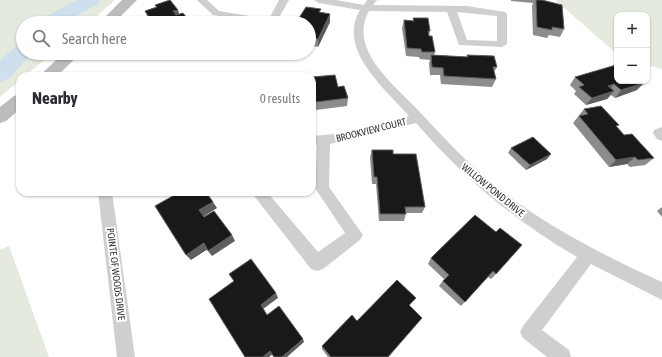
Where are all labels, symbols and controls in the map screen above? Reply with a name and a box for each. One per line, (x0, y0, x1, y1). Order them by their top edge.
map controls (614, 12, 650, 84)
button: + (614, 12, 650, 48)
search box (16, 16, 316, 60)
icon: search (30, 27, 52, 49)
text: Search here (62, 30, 127, 47)
button: − (614, 48, 650, 84)
text: Nearby (32, 88, 78, 108)
text: 0 results (260, 91, 300, 106)
street label: BROOKVIEW COURT (335, 116, 408, 144)
street label: WILLOW POND DRIVE (459, 161, 527, 219)
street label: POINTE OF WOODS DRIVE (105, 227, 127, 321)

